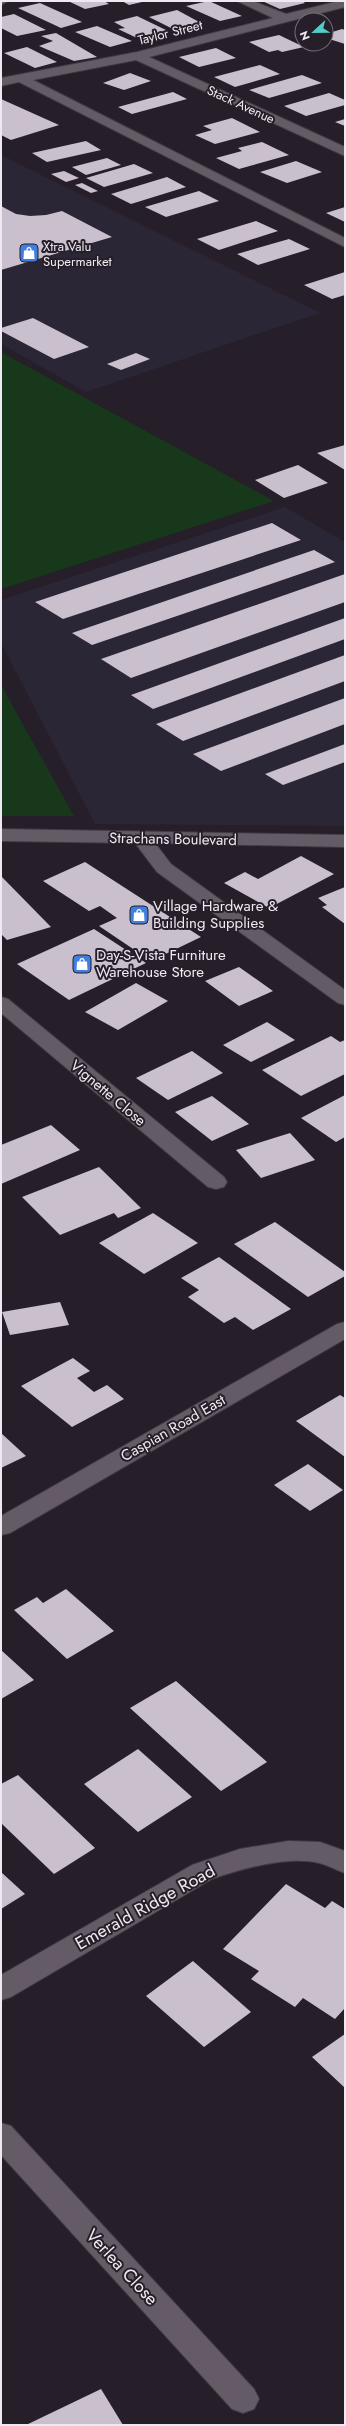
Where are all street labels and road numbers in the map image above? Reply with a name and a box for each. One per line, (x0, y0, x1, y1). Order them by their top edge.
street label: Taylor Street (136, 15, 205, 50)
street label: Stack Avenue (204, 80, 278, 129)
street label: Strachans Boulevard (109, 827, 237, 851)
street label: Vignette Close (65, 1055, 151, 1132)
street label: Caspian Road East (117, 1389, 230, 1467)
street label: Emerald Ridge Road (70, 1858, 220, 1956)
street label: Verlea Close (80, 2223, 164, 2311)

